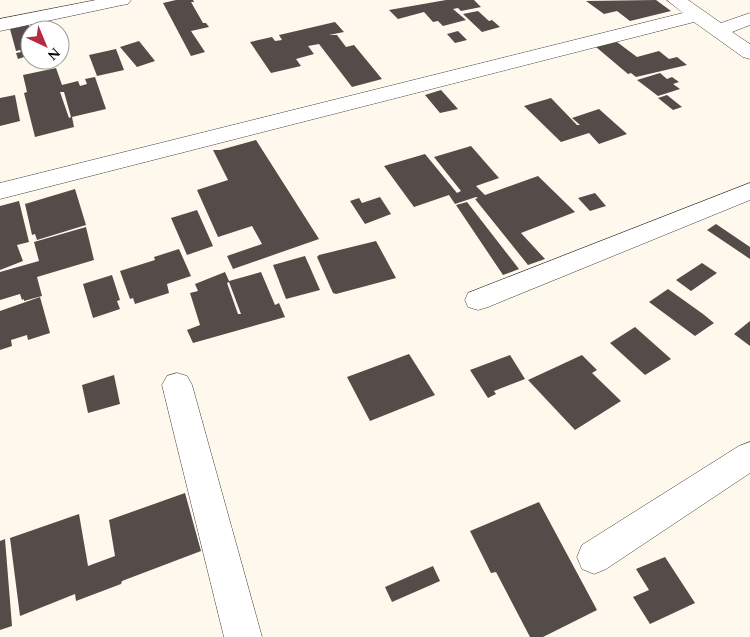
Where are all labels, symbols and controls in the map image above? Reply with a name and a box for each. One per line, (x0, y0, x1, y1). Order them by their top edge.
north arrow (20, 20, 70, 70)
text: N (42, 42, 65, 66)

